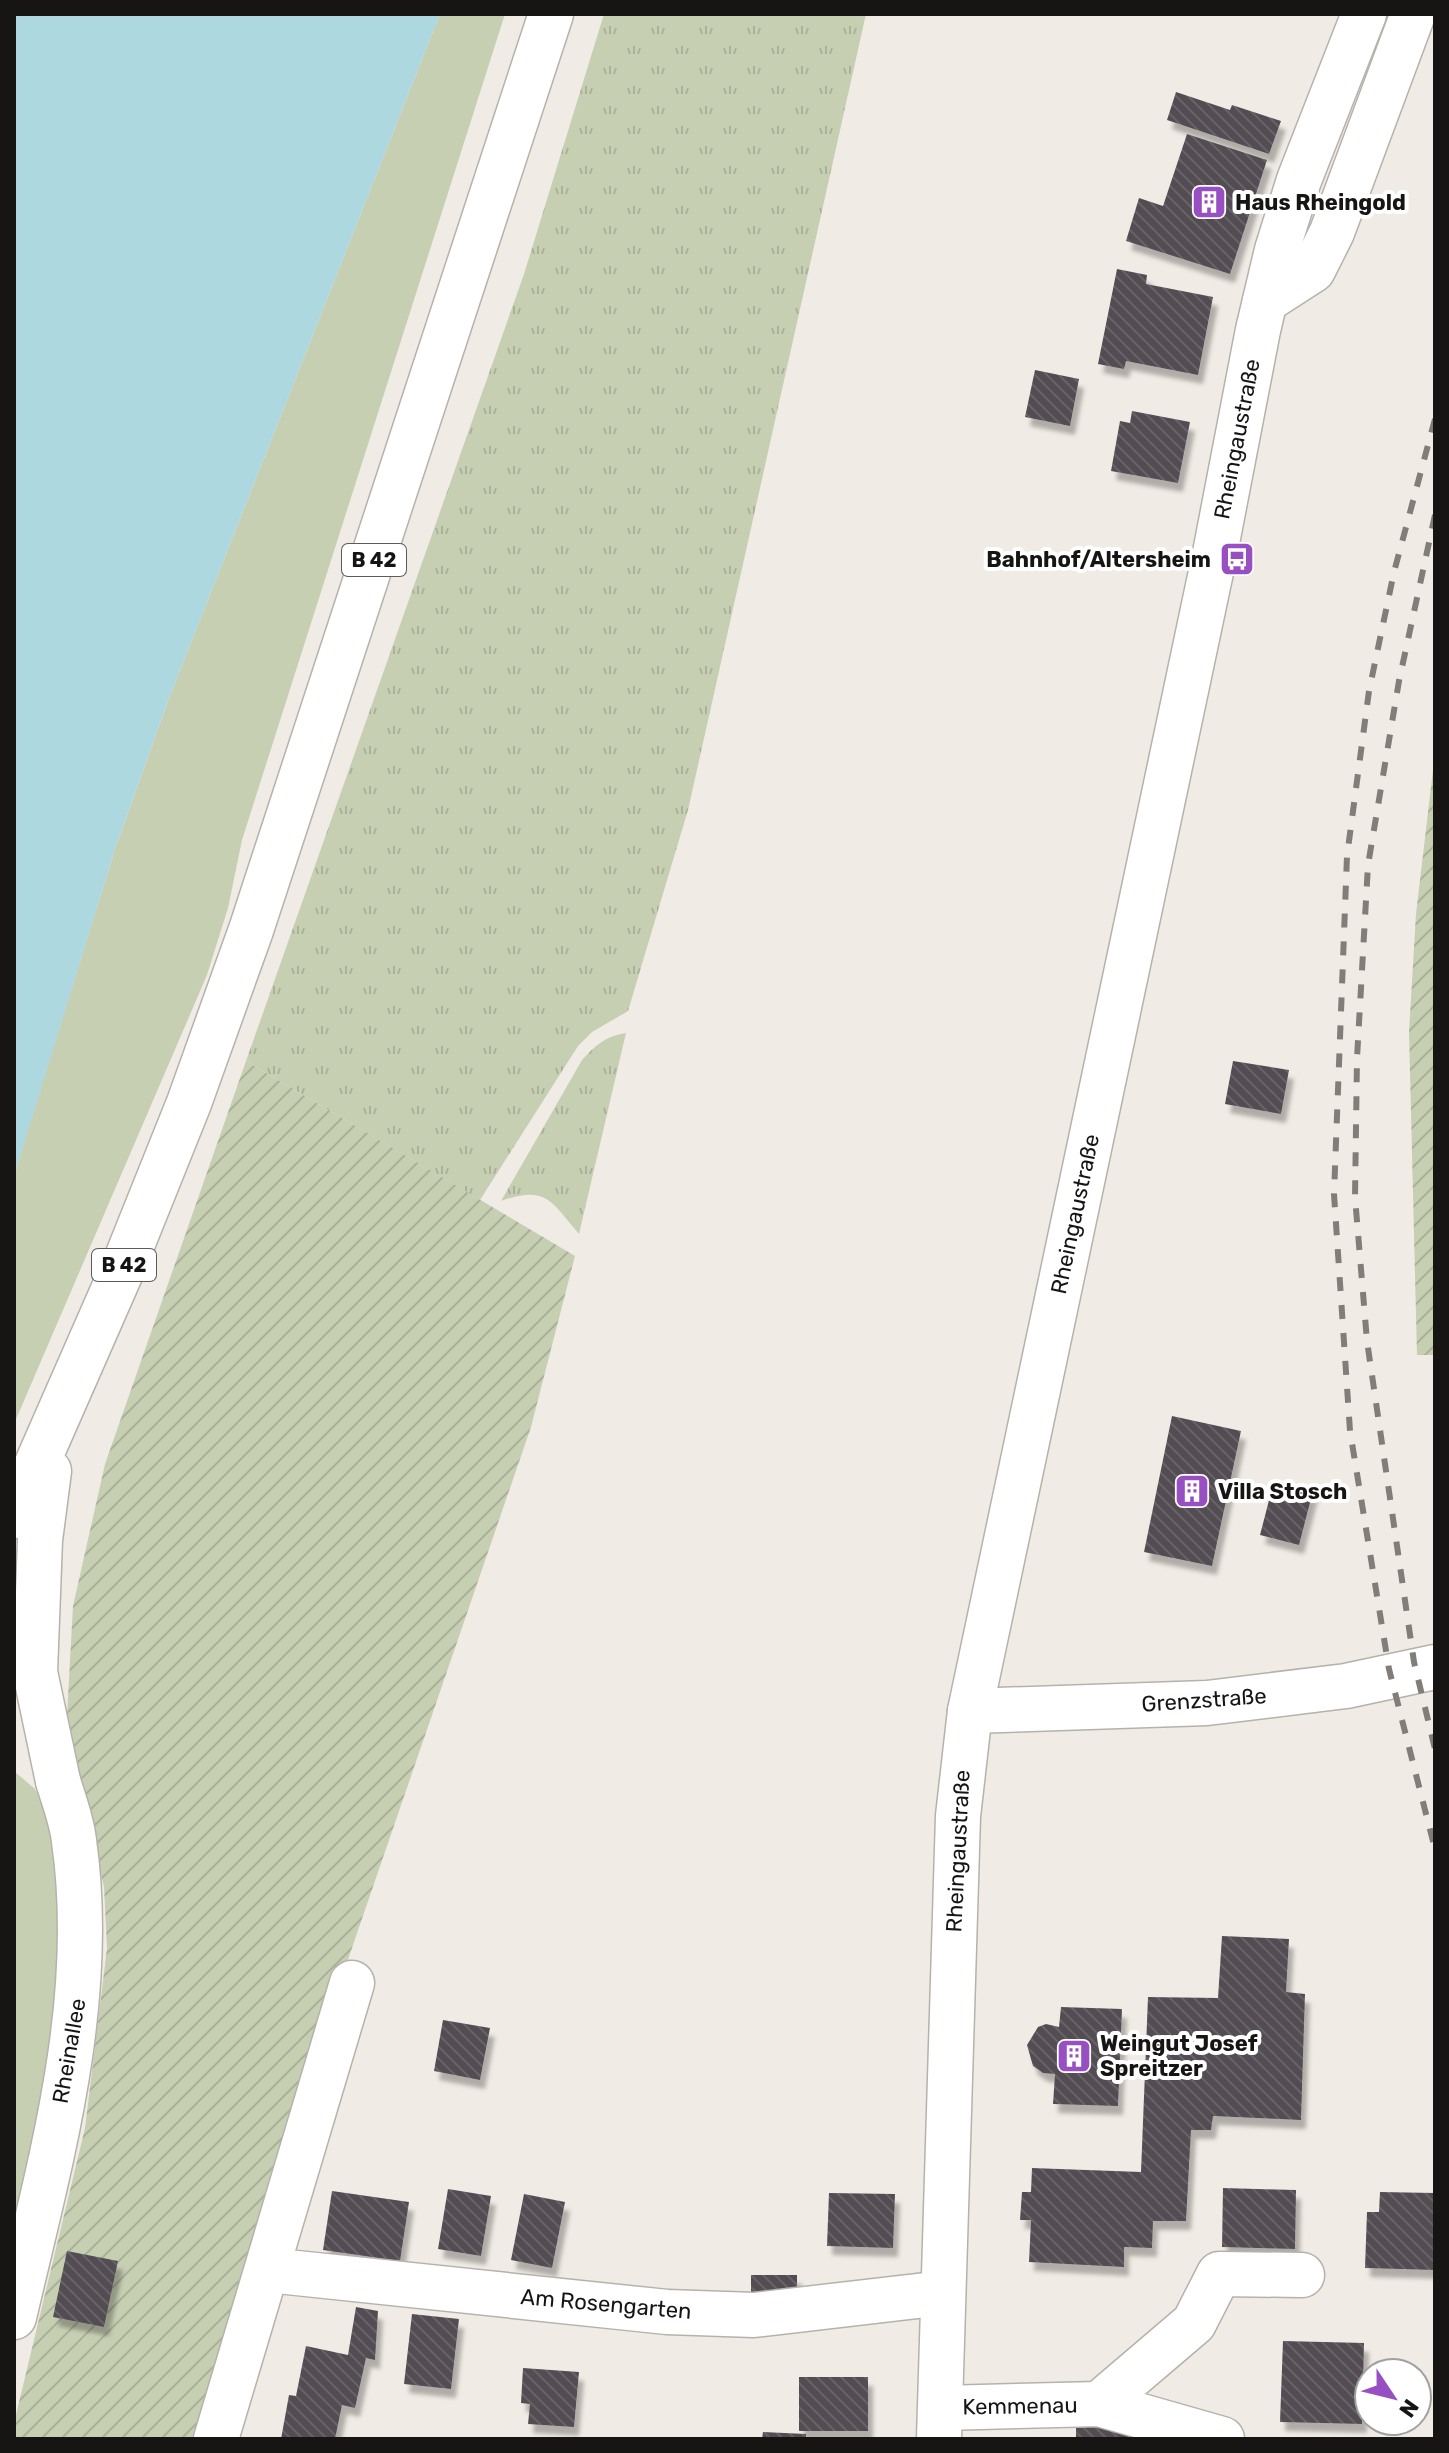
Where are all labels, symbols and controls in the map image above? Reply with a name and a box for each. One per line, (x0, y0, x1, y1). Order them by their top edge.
building icon: Haus Rheingold (1190, 183, 1228, 221)
place label: Haus Rheingold (1235, 189, 1406, 216)
street label: Rheingaustraße (1208, 357, 1266, 521)
bus stop icon: Bahnhof/Altersheim (1218, 540, 1256, 578)
road number: B 42 (342, 544, 406, 576)
place label: Bahnhof/Altersheim (986, 546, 1211, 573)
street label: Rheingaustraße (1045, 1132, 1105, 1296)
road number: B 42 (92, 1249, 156, 1281)
building icon: Villa Stosch (1173, 1472, 1211, 1510)
place label: Villa Stosch (1218, 1478, 1347, 1505)
street label: Grenzstraße (1141, 1682, 1267, 1718)
street label: Rheingaustraße (940, 1769, 976, 1933)
street label: Rheinallee (46, 1996, 92, 2106)
place label: Weingut Josef Spreitzer (1100, 2030, 1258, 2082)
building icon: Weingut Josef Spreitzer (1055, 2037, 1093, 2075)
street label: Am Rosengarten (519, 2283, 693, 2325)
north arrow (1353, 2357, 1433, 2437)
street label: Kemmenau (962, 2391, 1078, 2421)
text: N (1393, 2394, 1425, 2422)

